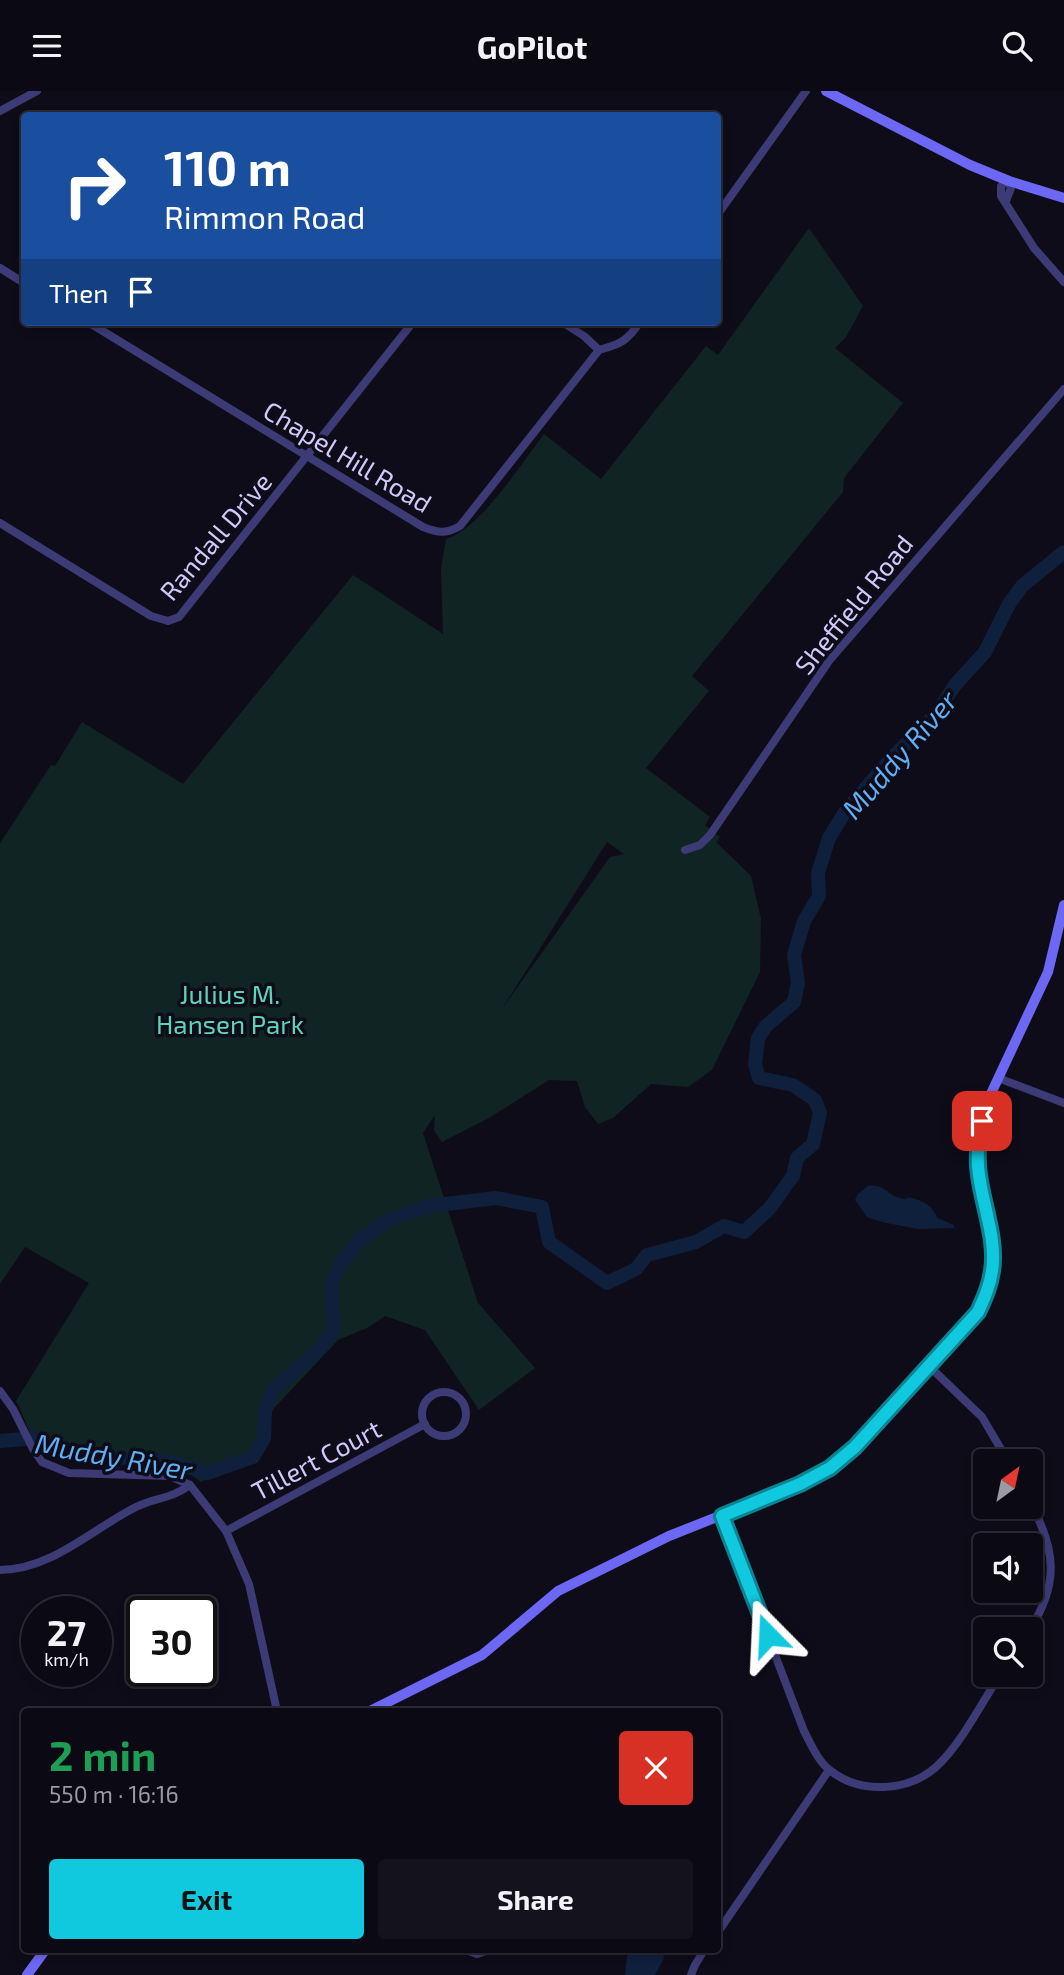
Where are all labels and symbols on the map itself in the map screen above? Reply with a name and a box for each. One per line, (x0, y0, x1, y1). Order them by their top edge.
street label: Chapel Hill Road (258, 394, 438, 518)
street label: Randall Drive (153, 466, 277, 606)
street label: Sheffield Road (787, 528, 919, 680)
water label: Muddy River (834, 682, 965, 825)
park label: Julius M. Hansen Park (156, 978, 304, 1039)
pin (952, 1091, 1012, 1151)
street label: Tillert Court (246, 1412, 386, 1506)
water label: Muddy River (33, 1425, 196, 1487)
north arrow (973, 1449, 1043, 1519)
speed limit sign: 30 (126, 1596, 217, 1687)
position arrow (731, 1598, 805, 1672)

